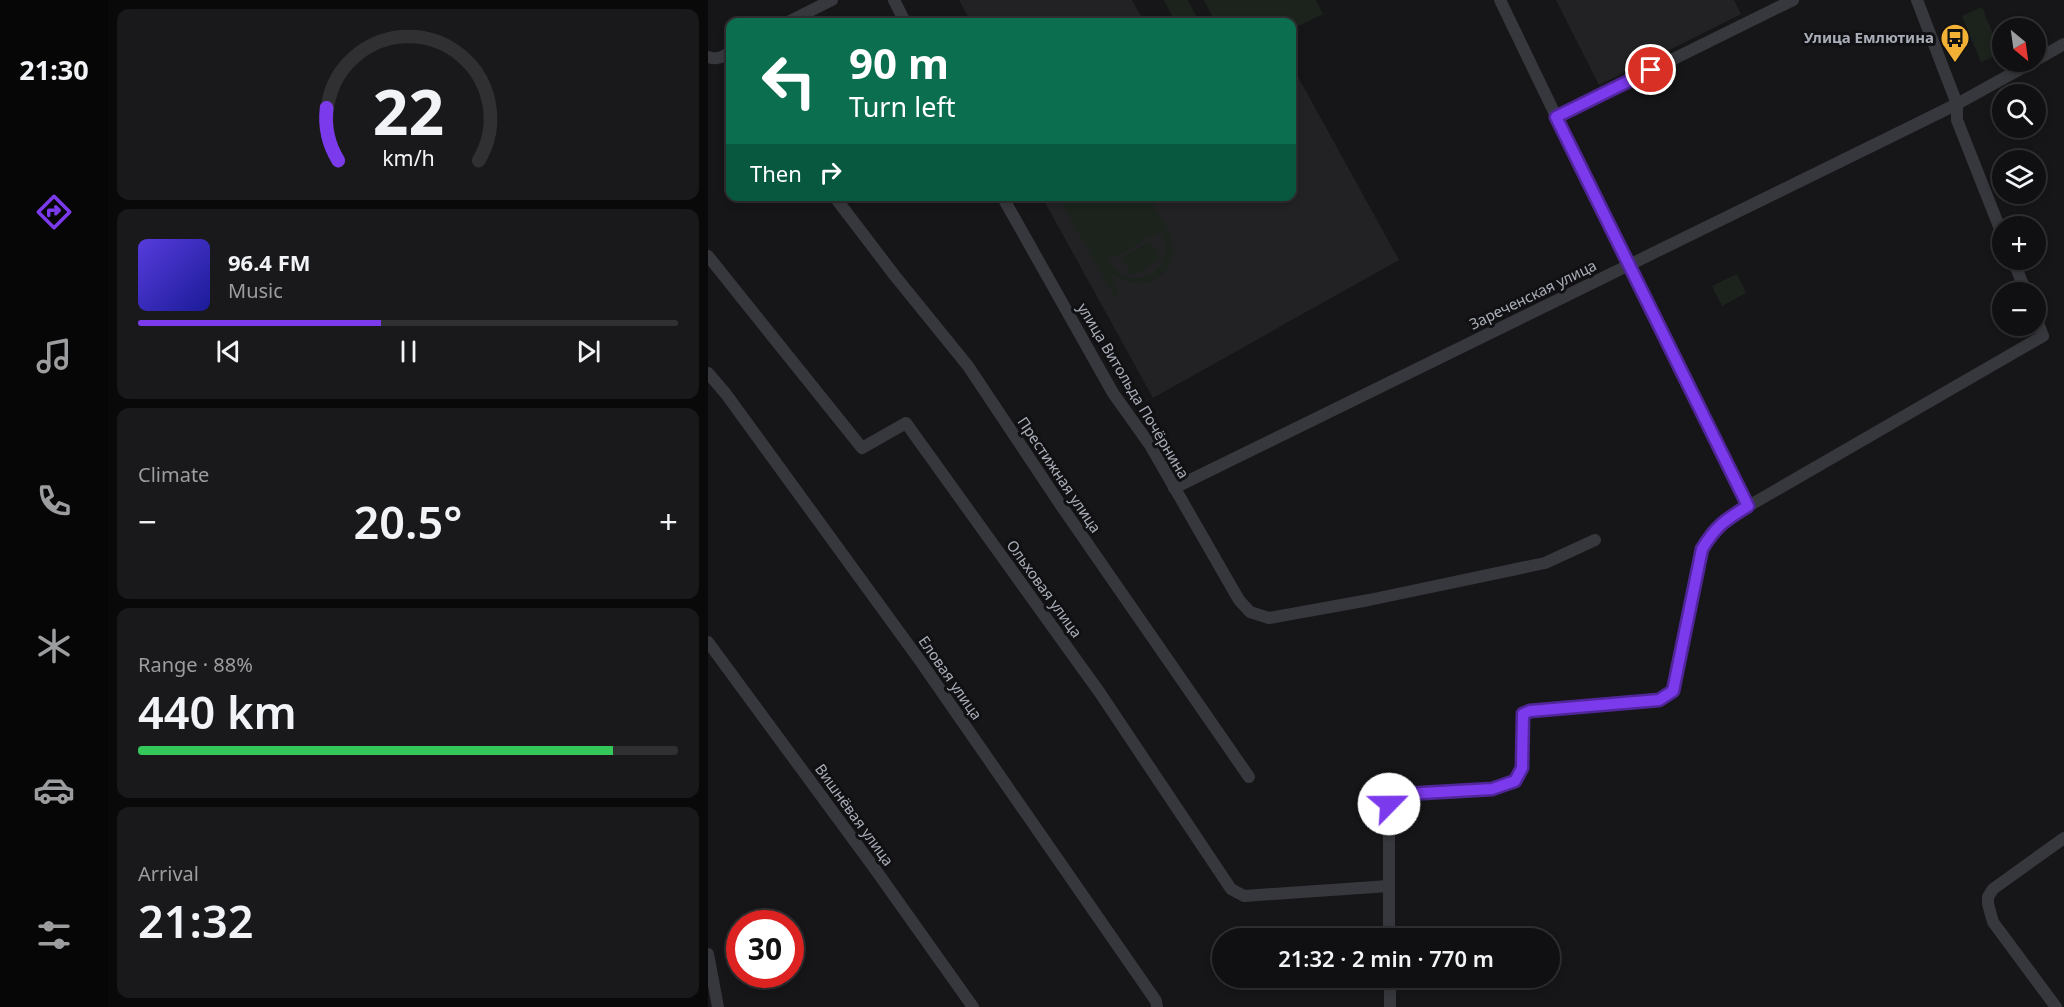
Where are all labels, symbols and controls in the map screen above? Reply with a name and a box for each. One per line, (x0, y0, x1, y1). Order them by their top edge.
north arrow (1992, 18, 2046, 72)
map controls (1992, 18, 2046, 336)
bus stop icon: Улица Емлютина (1939, 22, 1971, 64)
place label: Улица Емлютина (1804, 27, 1934, 47)
text: 90 m (849, 34, 949, 91)
icon: left (750, 42, 828, 120)
pin (1625, 44, 1676, 95)
text: 21:30 (19, 51, 89, 88)
icon: arrive (1634, 53, 1667, 86)
text: 22 (372, 68, 444, 153)
button: search (1992, 84, 2046, 138)
text: Turn left (849, 88, 955, 125)
text: km/h (382, 144, 434, 173)
button: layers (1992, 150, 2046, 204)
icon: right (814, 156, 847, 189)
text: Then (750, 158, 802, 188)
icon: directions (33, 191, 75, 233)
button: + (1992, 216, 2046, 270)
text: 96.4 FM (228, 247, 310, 277)
street label: Зареченская улица (1466, 255, 1599, 334)
text: Music (228, 277, 283, 304)
button: − (1992, 282, 2046, 336)
street label: улица Витольда Почёрнина (1073, 299, 1194, 482)
icon: music (33, 335, 75, 377)
icon: previous (212, 335, 245, 368)
icon: pause (392, 335, 425, 368)
icon: next (572, 335, 605, 368)
street label: Престижная улица (1013, 412, 1106, 536)
text: Climate (138, 461, 209, 488)
icon: phone (33, 480, 75, 522)
text: 20.5° (354, 491, 462, 552)
text: − (138, 499, 157, 544)
text: + (659, 499, 678, 544)
street label: Ольховая улица (1003, 536, 1087, 641)
icon: climate (33, 625, 75, 667)
street label: Еловая улица (915, 632, 987, 723)
text: Range · 88% (138, 651, 253, 678)
text: 440 km (138, 681, 297, 742)
street label: Вишнёвая улица (811, 759, 899, 870)
icon: car (33, 769, 75, 811)
position arrow (1357, 772, 1421, 836)
text: Arrival (138, 860, 199, 887)
text: 21:32 (138, 890, 253, 951)
speed limit sign: 30 (726, 910, 804, 988)
icon: filters (33, 914, 75, 956)
text: 21:32 · 2 min · 770 m (1278, 943, 1494, 973)

